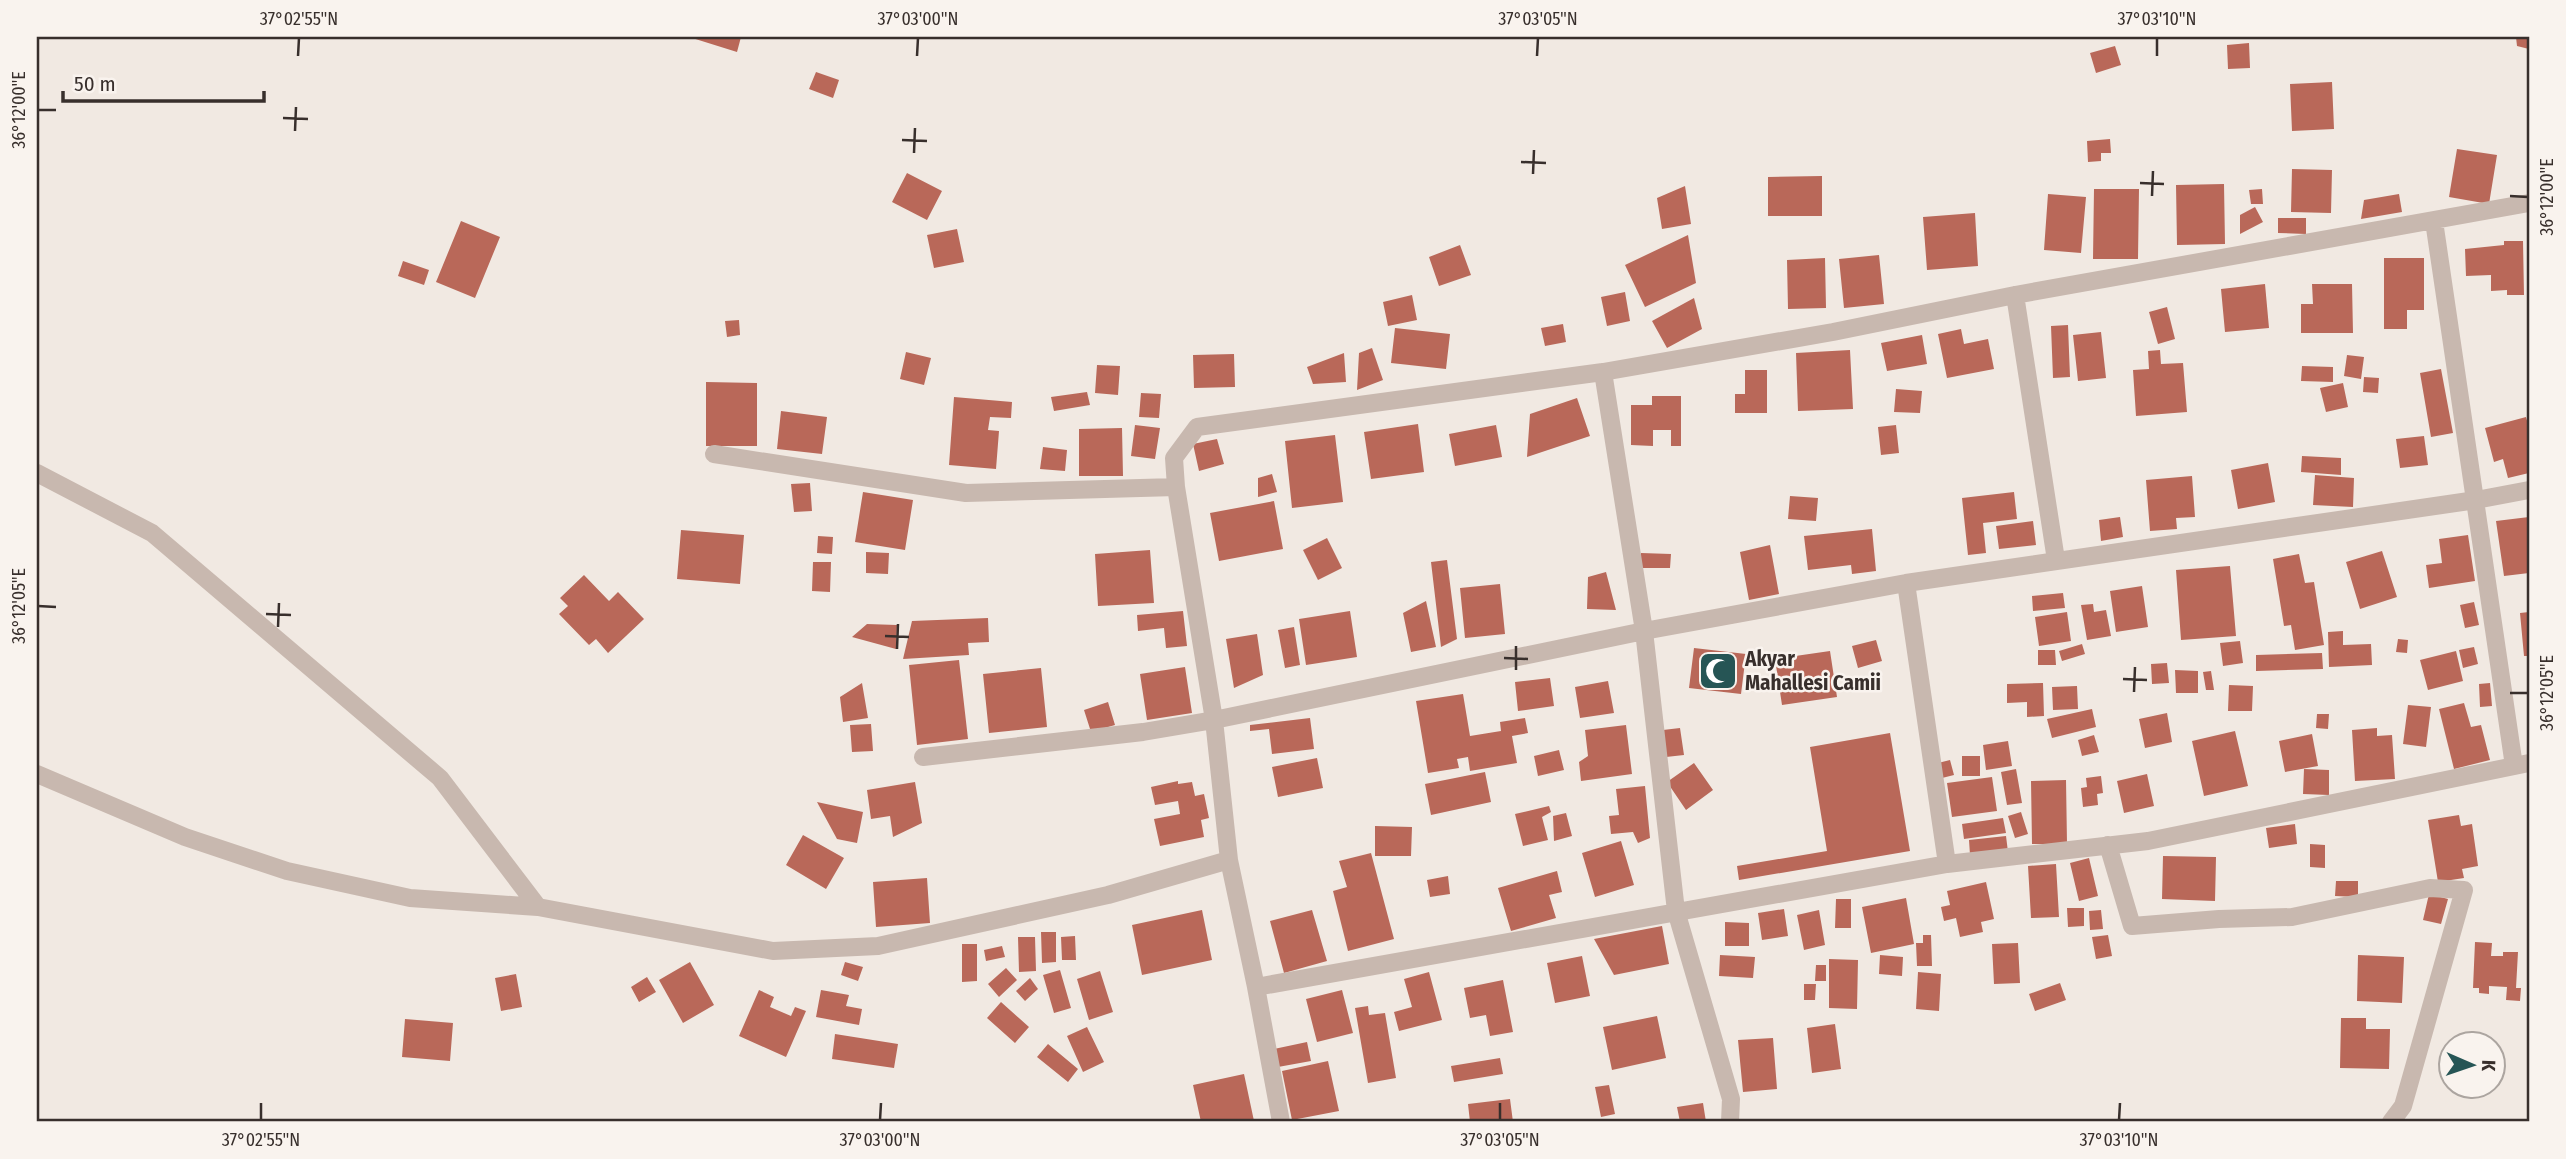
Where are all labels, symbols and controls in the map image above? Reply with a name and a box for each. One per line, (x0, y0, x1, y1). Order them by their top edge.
text: 37°02'55"N (260, 8, 338, 30)
text: 37°03'00"N (877, 8, 959, 30)
text: 37°03'05"N (1498, 8, 1578, 30)
text: 37°03'10"N (2118, 8, 2196, 30)
scale bar (63, 60, 264, 104)
text: 36°12'00"E (8, 71, 30, 149)
text: 50 m (74, 71, 116, 97)
text: 36°12'00"E (2536, 158, 2558, 236)
text: 36°12'05"E (8, 568, 30, 644)
place label: Akyar Mahallesi Camii (1744, 646, 1881, 696)
mosque icon: Akyar Mahallesi Camii (1697, 650, 1739, 692)
text: 36°12'05"E (2536, 655, 2558, 731)
north arrow (2436, 1030, 2506, 1100)
text: K (2477, 1060, 2500, 1072)
text: 37°02'55"N (222, 1129, 300, 1151)
text: 37°03'00"N (839, 1129, 921, 1151)
text: 37°03'05"N (1460, 1129, 1540, 1151)
text: 37°03'10"N (2080, 1129, 2158, 1151)

